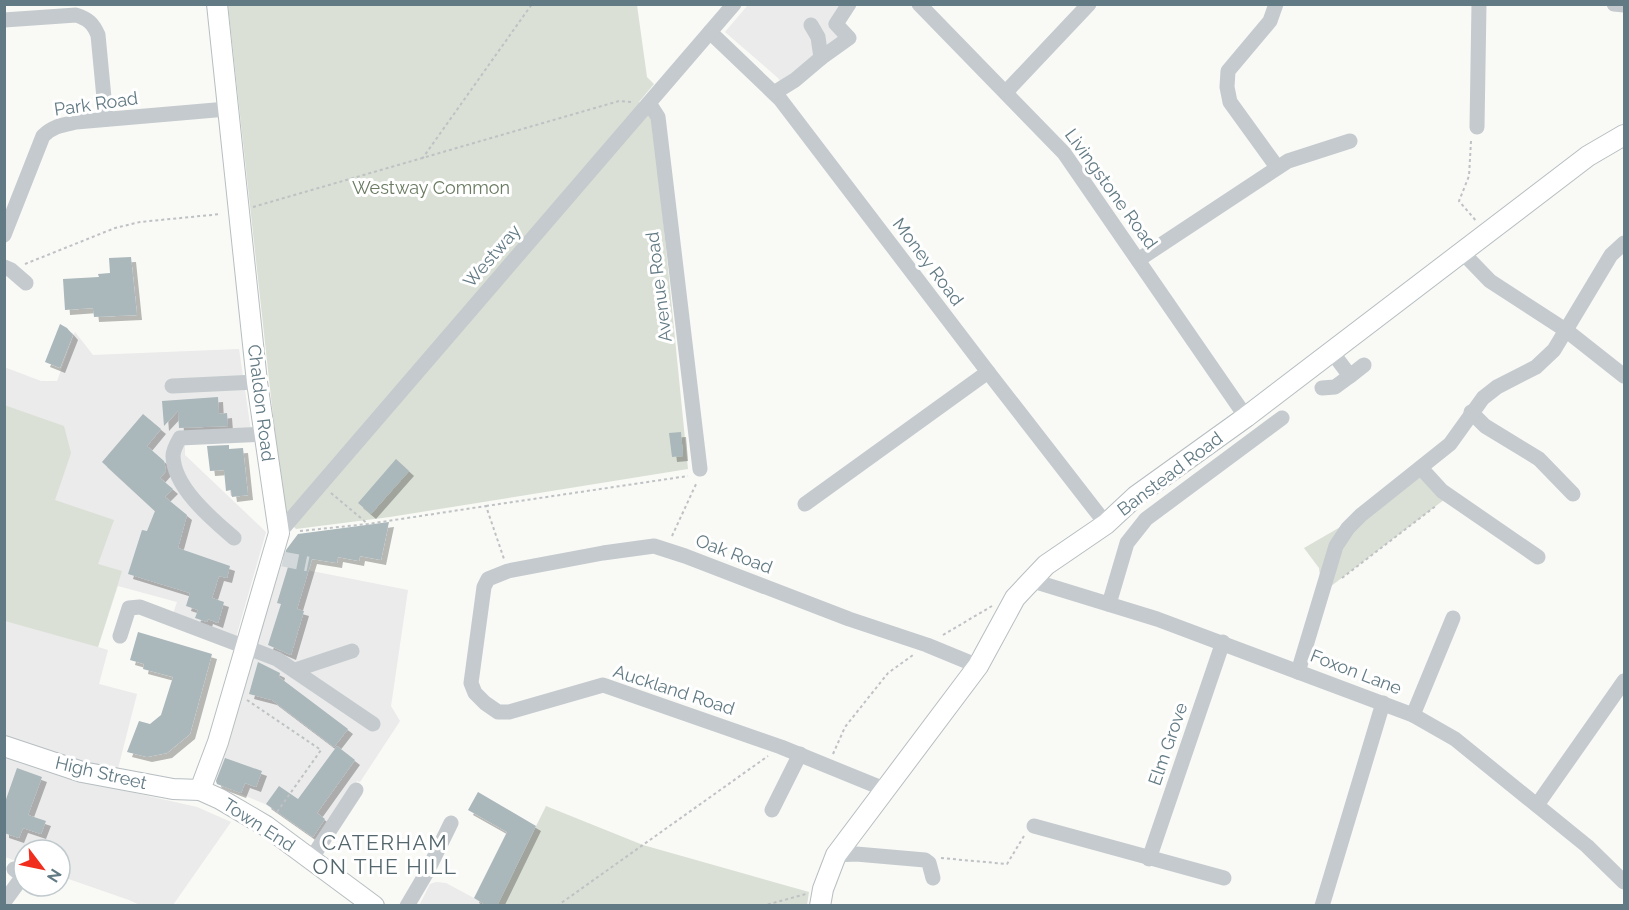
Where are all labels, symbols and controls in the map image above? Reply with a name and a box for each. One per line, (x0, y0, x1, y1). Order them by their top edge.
street label: Park Road (53, 87, 139, 120)
street label: Livingstone Road (1061, 124, 1162, 253)
park label: Westway Common (352, 177, 510, 198)
street label: Money Road (889, 214, 968, 310)
street label: Westway (459, 220, 525, 291)
street label: Avenue Road (641, 231, 676, 343)
street label: Chaldon Road (244, 343, 279, 463)
street label: Banstead Road (1113, 427, 1226, 520)
street label: Oak Road (693, 529, 776, 578)
street label: Foxon Lane (1308, 645, 1405, 699)
street label: Auckland Road (611, 660, 737, 719)
street label: Elm Grove (1144, 699, 1192, 788)
street label: High Street (53, 752, 149, 793)
street label: Town End (219, 794, 299, 856)
district label: CATERHAM ON THE HILL (313, 830, 457, 879)
north arrow (12, 838, 72, 898)
text: N (43, 865, 66, 886)

